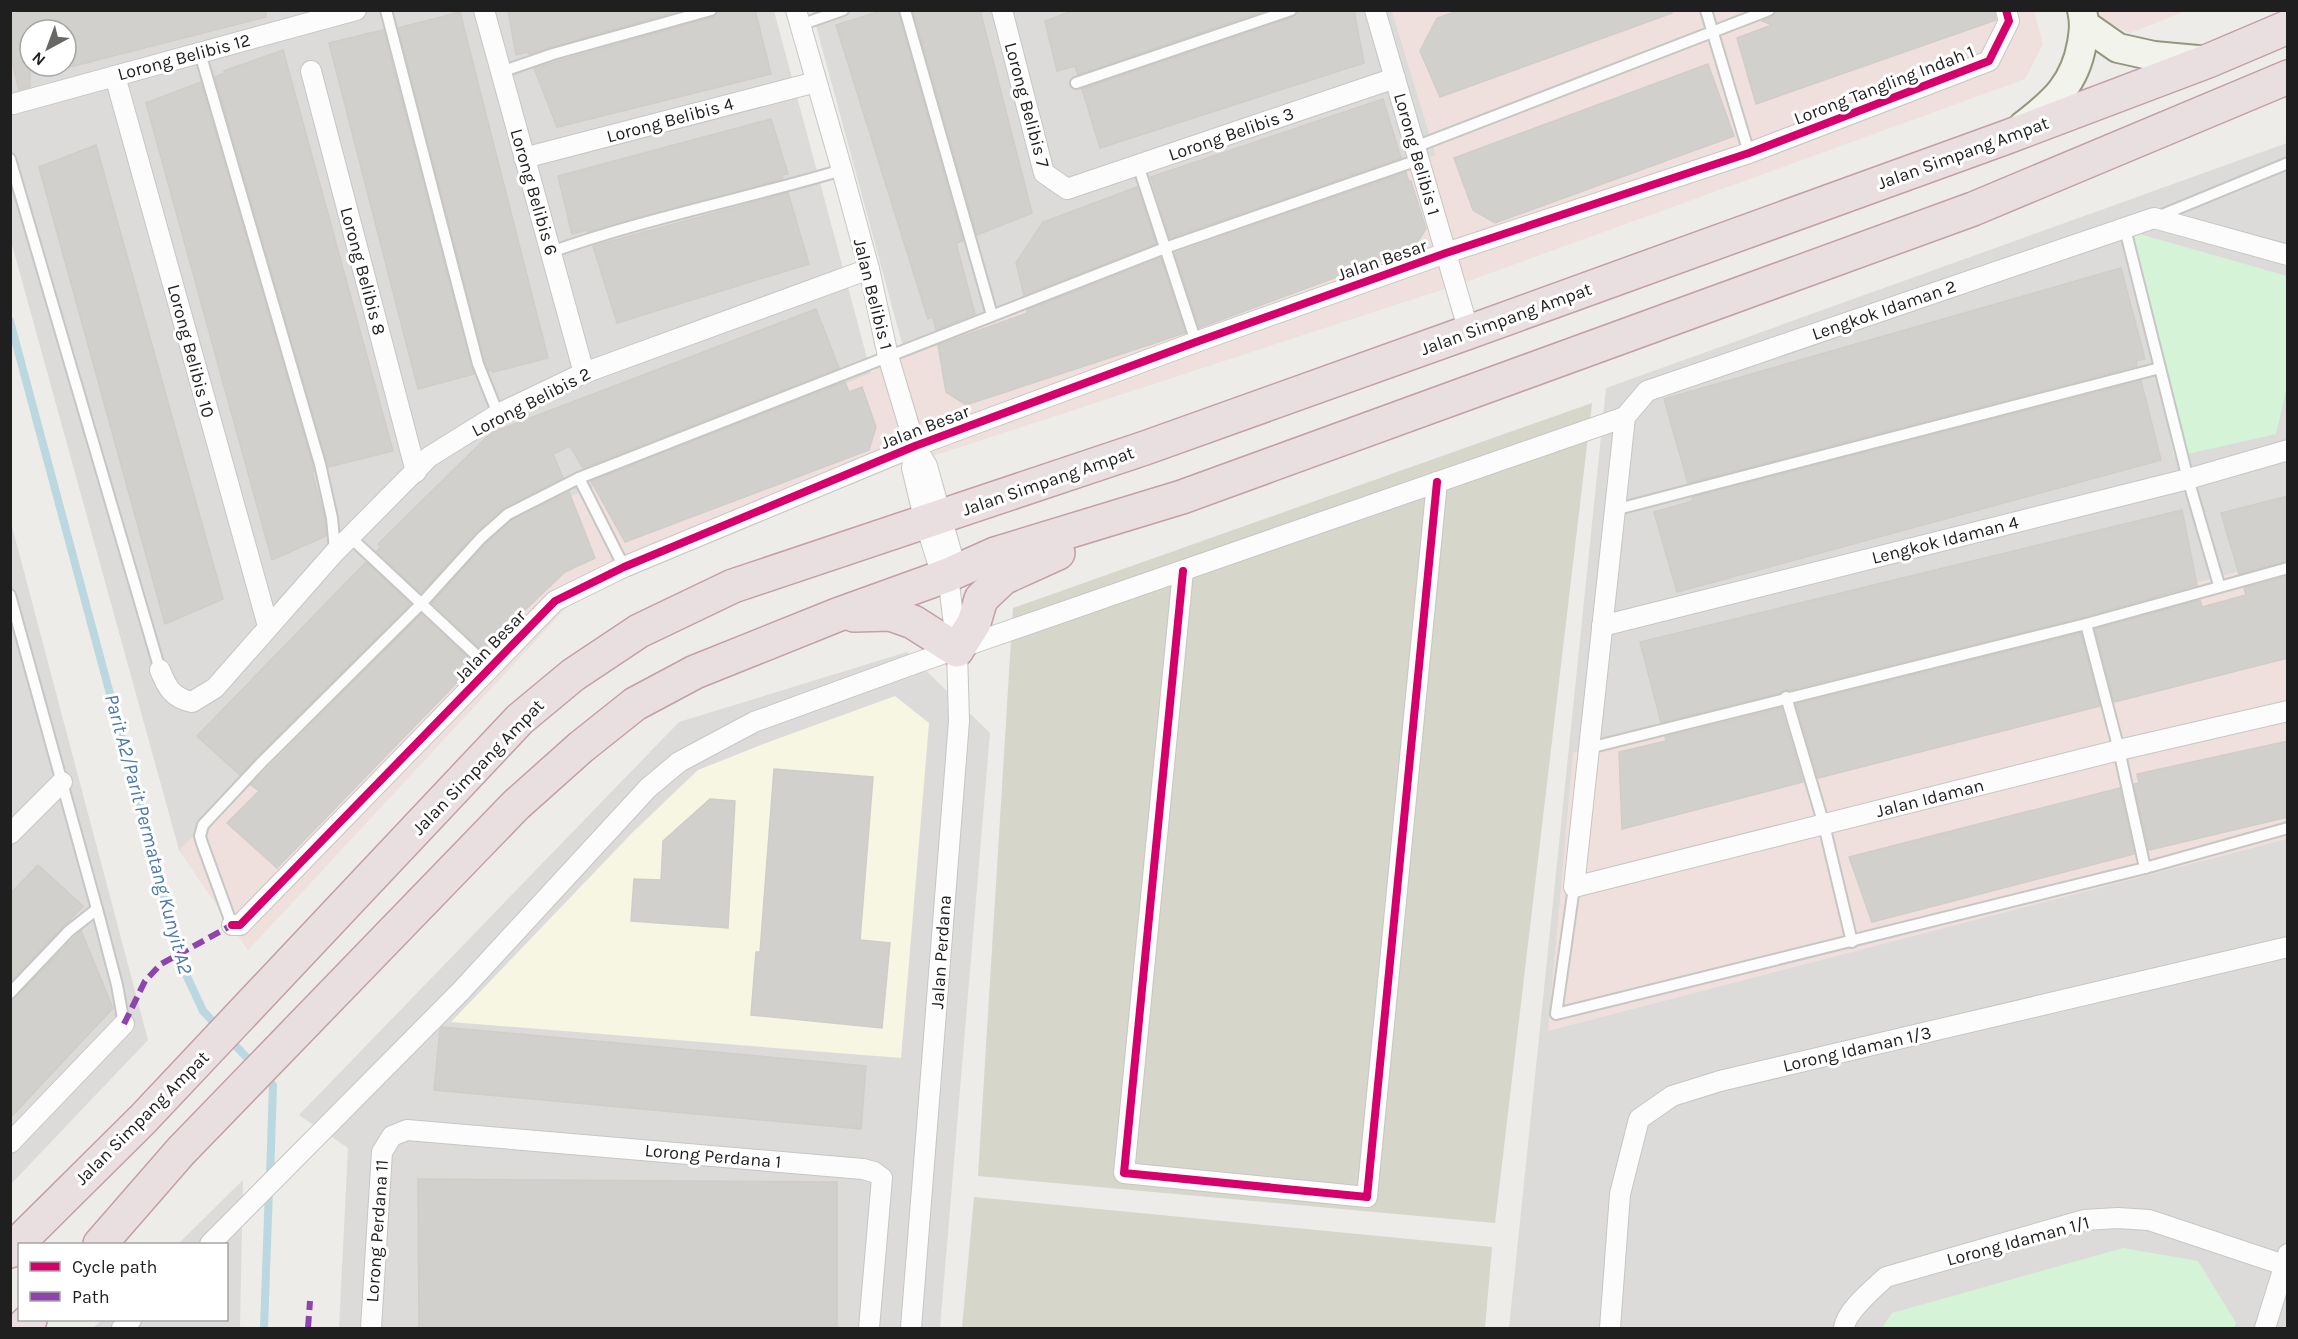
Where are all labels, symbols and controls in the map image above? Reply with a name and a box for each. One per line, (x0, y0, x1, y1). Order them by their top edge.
north arrow (18, 18, 78, 78)
street label: Lorong Belibis 12 (115, 29, 253, 85)
street label: Lorong Belibis 7 (1000, 40, 1054, 171)
street label: Lorong Tangling Indah 1 (1791, 40, 1977, 130)
text: N (28, 48, 49, 70)
street label: Lorong Belibis 1 (1389, 90, 1445, 218)
street label: Lorong Belibis 4 (604, 92, 736, 148)
street label: Lorong Belibis 3 (1165, 102, 1297, 166)
street label: Jalan Simpang Ampat (1874, 112, 2052, 194)
street label: Lorong Belibis 6 (505, 126, 563, 258)
street label: Lorong Belibis 8 (335, 205, 391, 337)
street label: Jalan Besar (1334, 234, 1430, 286)
street label: Jalan Belibis 1 (849, 236, 897, 352)
street label: Lengkok Idaman 2 (1809, 275, 1959, 345)
street label: Jalan Simpang Ampat (1417, 278, 1595, 360)
street label: Lorong Belibis 10 (163, 282, 219, 420)
street label: Lorong Belibis 2 (468, 362, 594, 442)
street label: Jalan Besar (877, 400, 973, 454)
street label: Jalan Simpang Ampat (959, 441, 1137, 521)
street label: Lengkok Idaman 4 (1869, 511, 2021, 569)
street label: Jalan Besar (450, 604, 531, 687)
water label: Parit A2/Parit Permatang Kunyit A2 (100, 692, 197, 977)
street label: Jalan Simpang Ampat (407, 694, 549, 840)
street label: Jalan Idaman (1874, 774, 1986, 822)
street label: Jalan Perdana (926, 894, 956, 1010)
street label: Lorong Idaman 1/3 (1781, 1021, 1933, 1077)
street label: Jalan Simpang Ampat (70, 1046, 214, 1190)
street label: Lorong Perdana 1 (644, 1139, 782, 1173)
street label: Lorong Perdana 11 (361, 1159, 393, 1303)
street label: Lorong Idaman 1/1 (1944, 1211, 2092, 1271)
legend (18, 1243, 228, 1321)
text: Cycle path (72, 1256, 157, 1278)
text: Path (72, 1286, 110, 1308)

